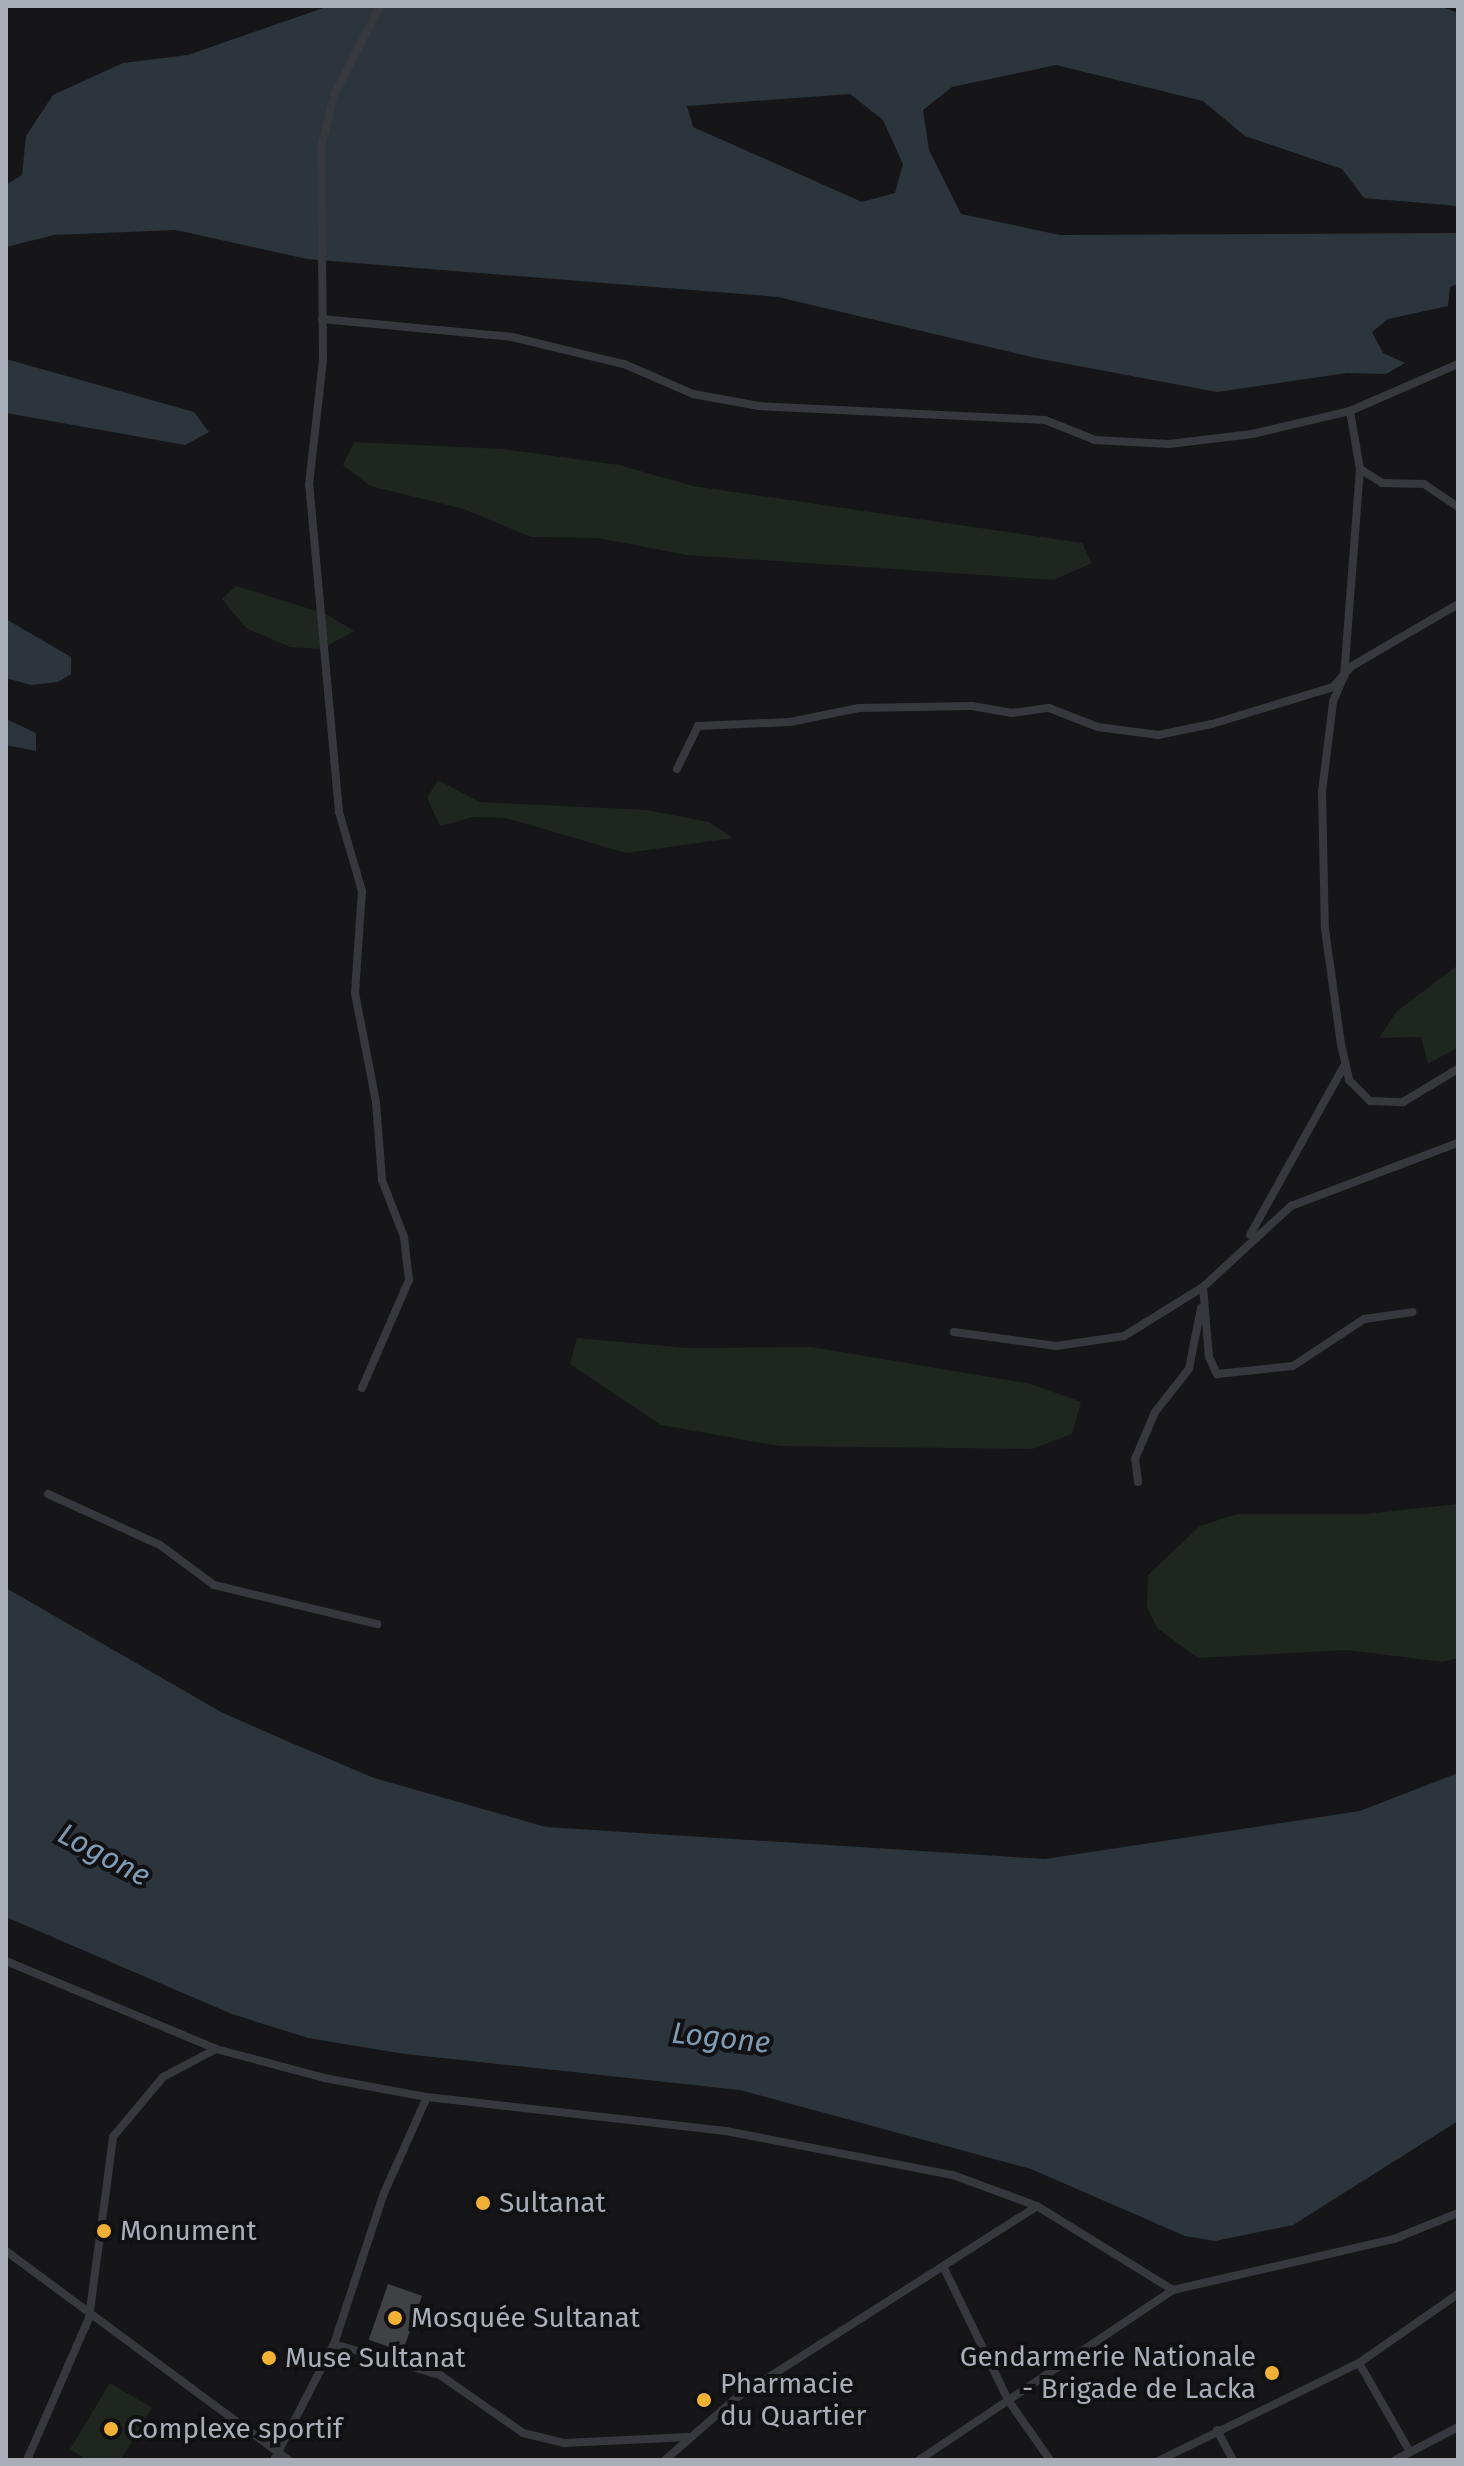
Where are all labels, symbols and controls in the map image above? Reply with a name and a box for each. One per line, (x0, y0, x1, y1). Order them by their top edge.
water label: Logone (52, 1816, 156, 1894)
water label: Logone (670, 2015, 772, 2061)
place label: Sultanat (499, 2186, 606, 2220)
marker: Sultanat (474, 2194, 492, 2212)
place label: Monument (120, 2214, 257, 2248)
marker: Monument (95, 2222, 113, 2240)
place label: Mosquée Sultanat (411, 2301, 640, 2335)
marker: Mosquée Sultanat (386, 2309, 404, 2327)
place label: Gendarmerie Nationale - Brigade de Lacka (960, 2340, 1256, 2406)
place label: Muse Sultanat (285, 2341, 465, 2375)
marker: Muse Sultanat (260, 2349, 278, 2367)
marker: Gendarmerie Nationale - Brigade de Lacka (1263, 2364, 1281, 2382)
place label: Pharmacie du Quartier (720, 2367, 866, 2433)
marker: Pharmacie du Quartier (695, 2391, 713, 2409)
place label: Complexe sportif (127, 2412, 342, 2446)
marker: Complexe sportif (102, 2420, 120, 2438)

